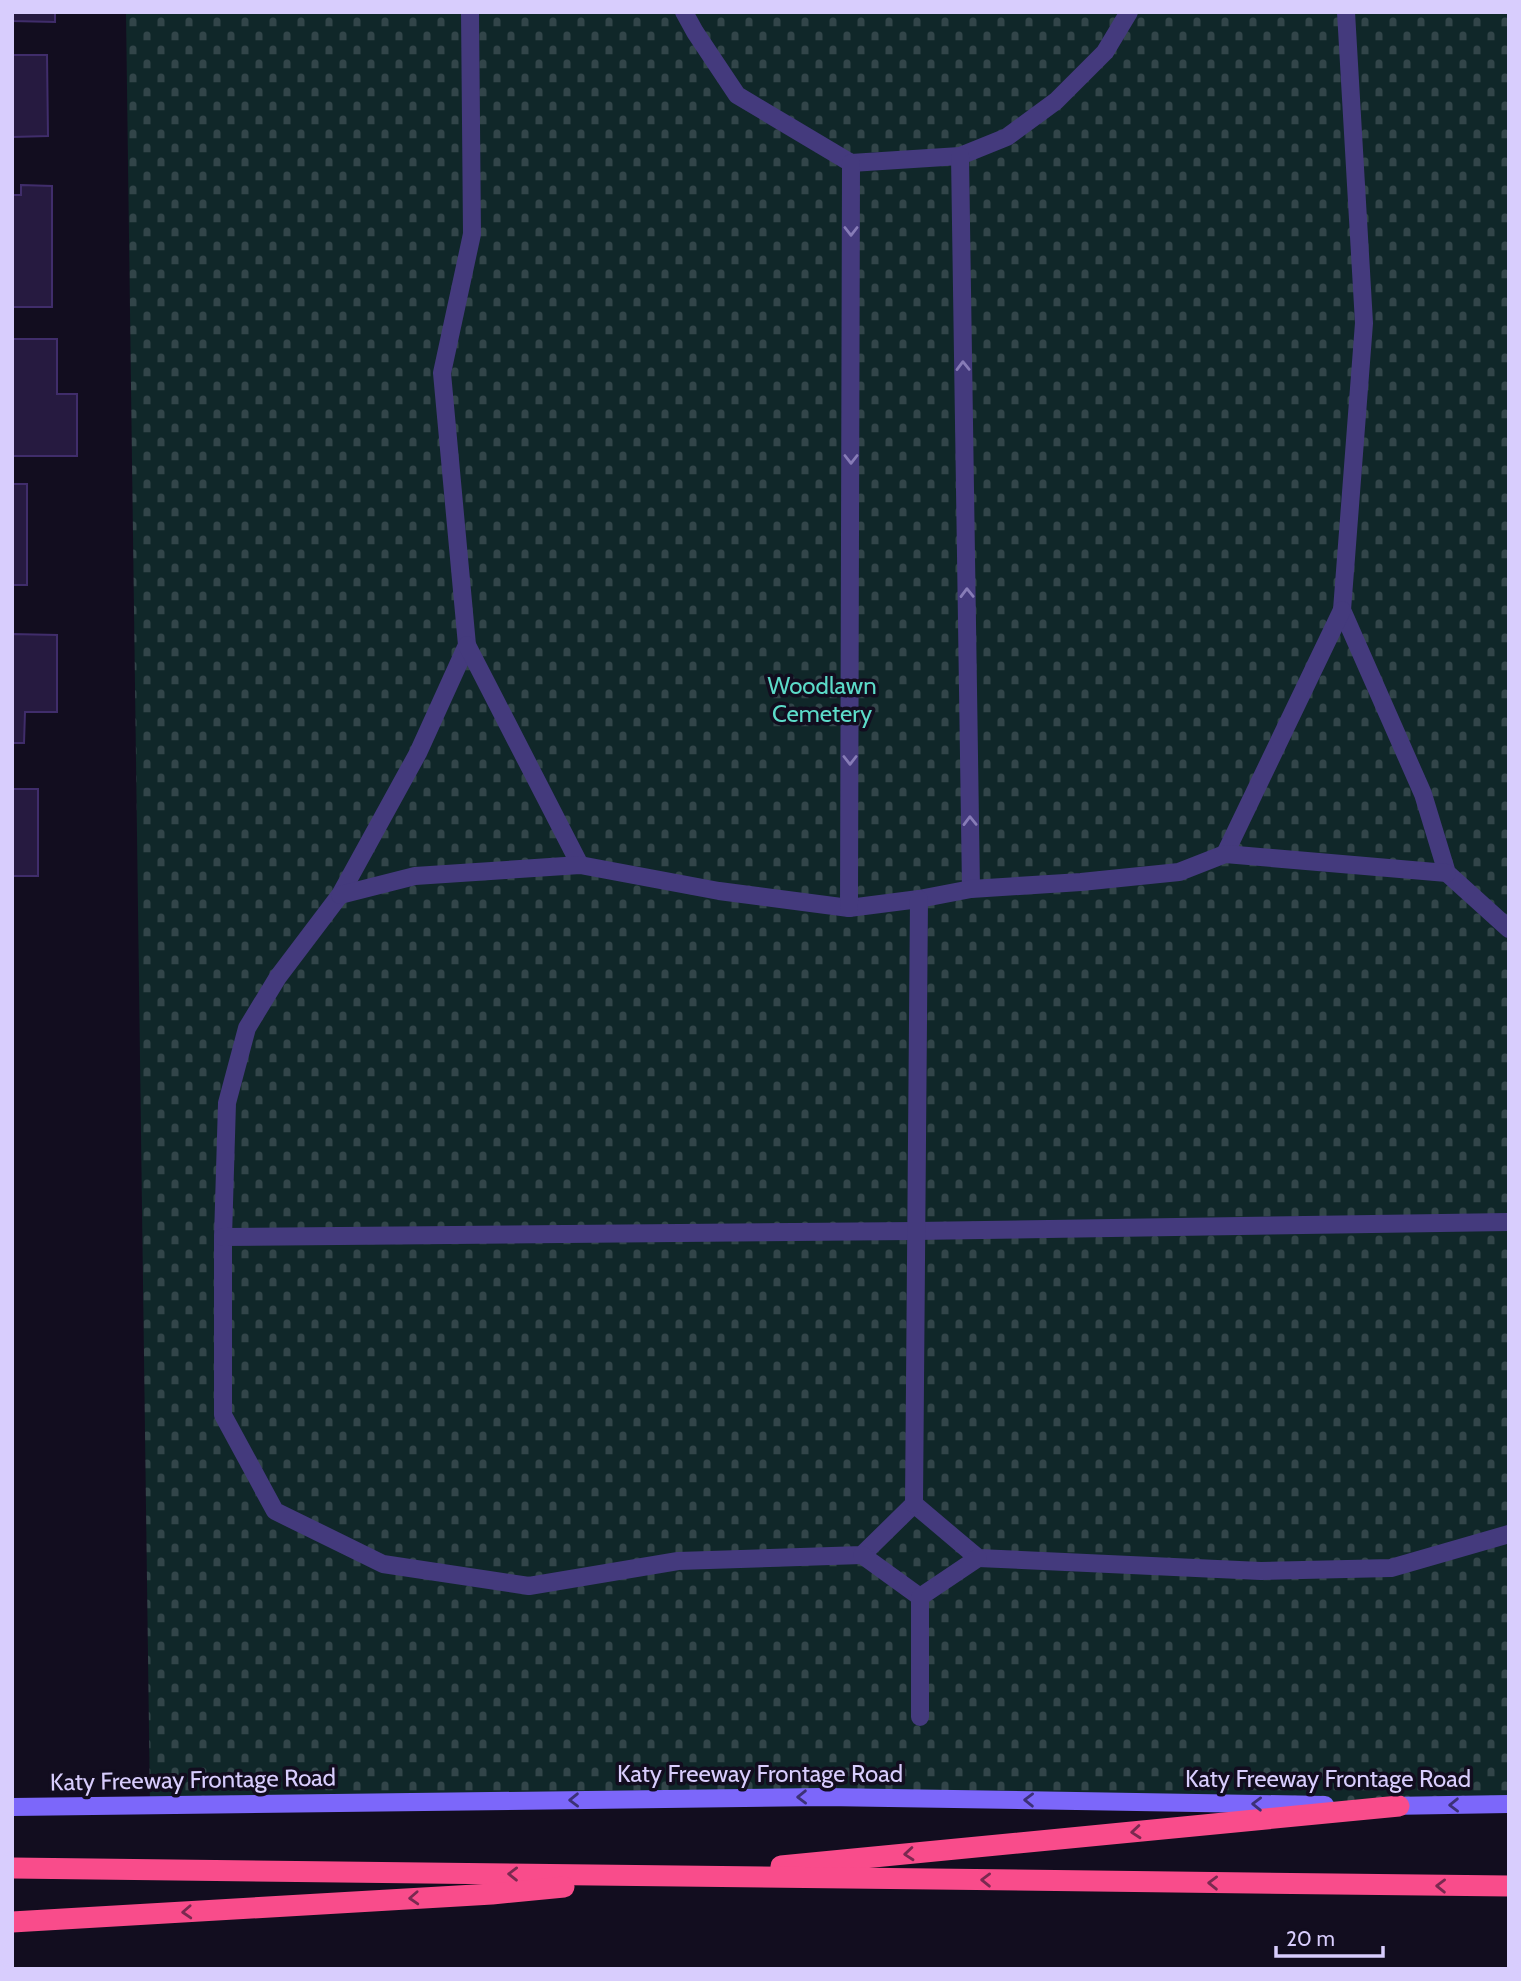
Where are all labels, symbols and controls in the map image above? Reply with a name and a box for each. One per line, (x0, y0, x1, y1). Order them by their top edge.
one-way arrow (843, 227, 859, 237)
one-way arrow (955, 360, 971, 370)
one-way arrow (843, 454, 859, 465)
one-way arrow (959, 587, 974, 598)
park label: Woodlawn Cemetery (767, 671, 877, 728)
one-way arrow (842, 755, 858, 766)
one-way arrow (962, 815, 978, 825)
street label: Katy Freeway Frontage Road (617, 1759, 903, 1788)
street label: Katy Freeway Frontage Road (50, 1763, 336, 1796)
street label: Katy Freeway Frontage Road (1185, 1764, 1471, 1793)
one-way arrow (796, 1789, 807, 1805)
one-way arrow (569, 1792, 579, 1808)
one-way arrow (1024, 1792, 1034, 1808)
one-way arrow (1251, 1796, 1262, 1812)
one-way arrow (1448, 1798, 1459, 1813)
one-way arrow (1130, 1824, 1141, 1839)
one-way arrow (903, 1846, 915, 1861)
one-way arrow (507, 1866, 518, 1882)
one-way arrow (980, 1872, 990, 1888)
one-way arrow (1207, 1875, 1218, 1891)
one-way arrow (1435, 1878, 1445, 1894)
one-way arrow (408, 1891, 419, 1906)
one-way arrow (181, 1904, 192, 1919)
scale bar (1276, 1914, 1383, 1958)
text: 20 m (1286, 1926, 1335, 1951)

